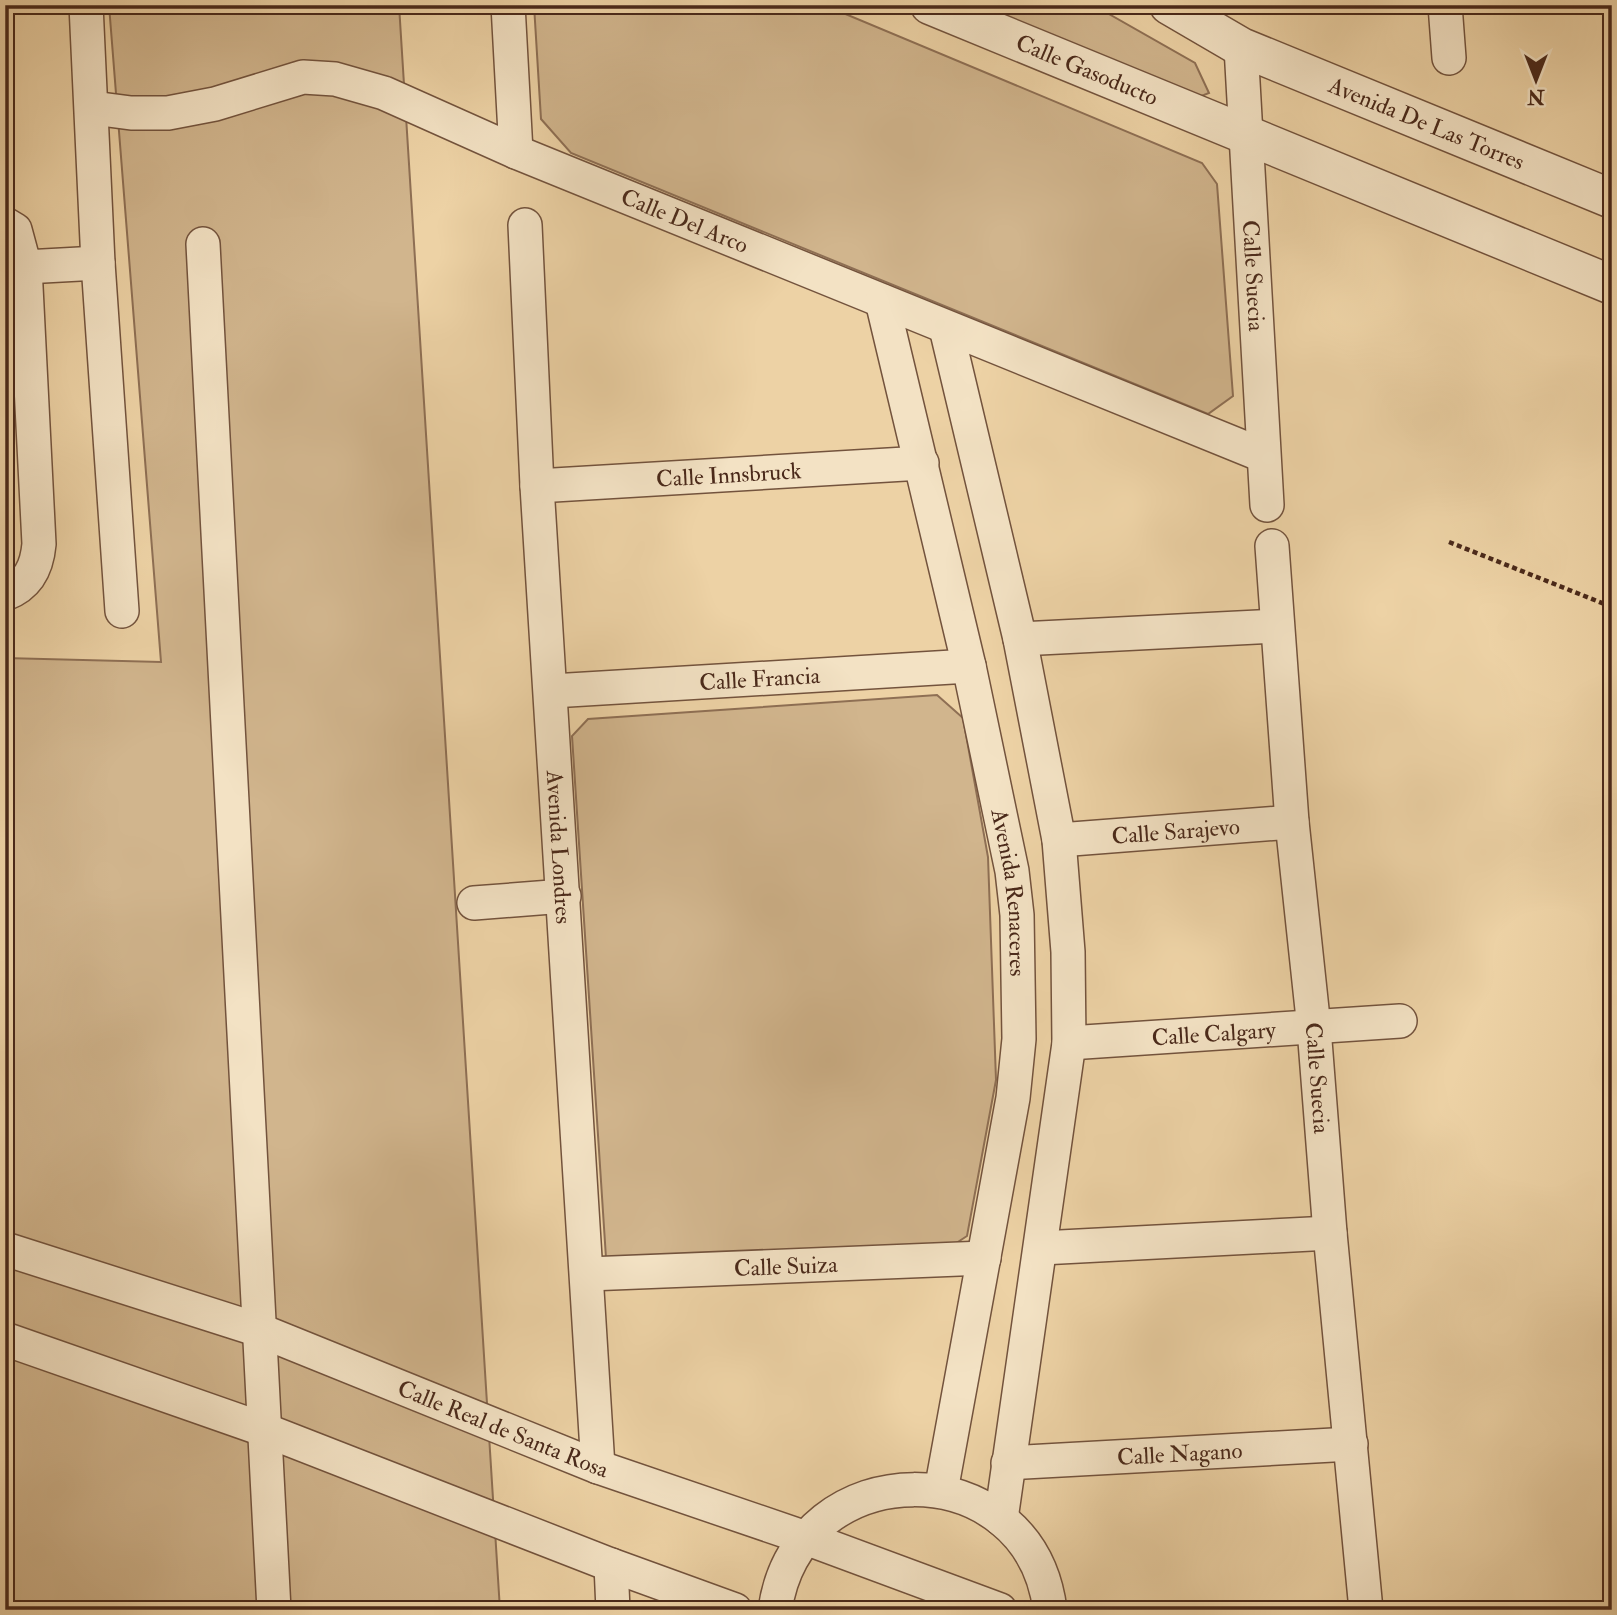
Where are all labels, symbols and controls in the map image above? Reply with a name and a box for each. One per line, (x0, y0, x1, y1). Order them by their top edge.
street label: Calle Gasoducto (1012, 27, 1163, 112)
north arrow (1502, 46, 1572, 116)
street label: Avenida De Las Torres (1324, 70, 1529, 176)
text: N (1527, 84, 1546, 108)
street label: Calle Del Arco (617, 182, 753, 259)
street label: Calle Suecia (1236, 219, 1272, 333)
street label: Calle Innsbruck (655, 456, 802, 493)
street label: Calle Francia (698, 660, 821, 697)
street label: Avenida Londres (540, 768, 579, 925)
street label: Avenida Renaceres (985, 805, 1032, 977)
street label: Calle Sarajevo (1110, 812, 1241, 850)
street label: Calle Calgary (1151, 1015, 1277, 1052)
street label: Calle Suecia (1299, 1021, 1337, 1135)
street label: Calle Suiza (733, 1249, 839, 1283)
street label: Calle Real de Santa Rosa (394, 1373, 613, 1484)
street label: Calle Nagano (1116, 1436, 1243, 1471)

